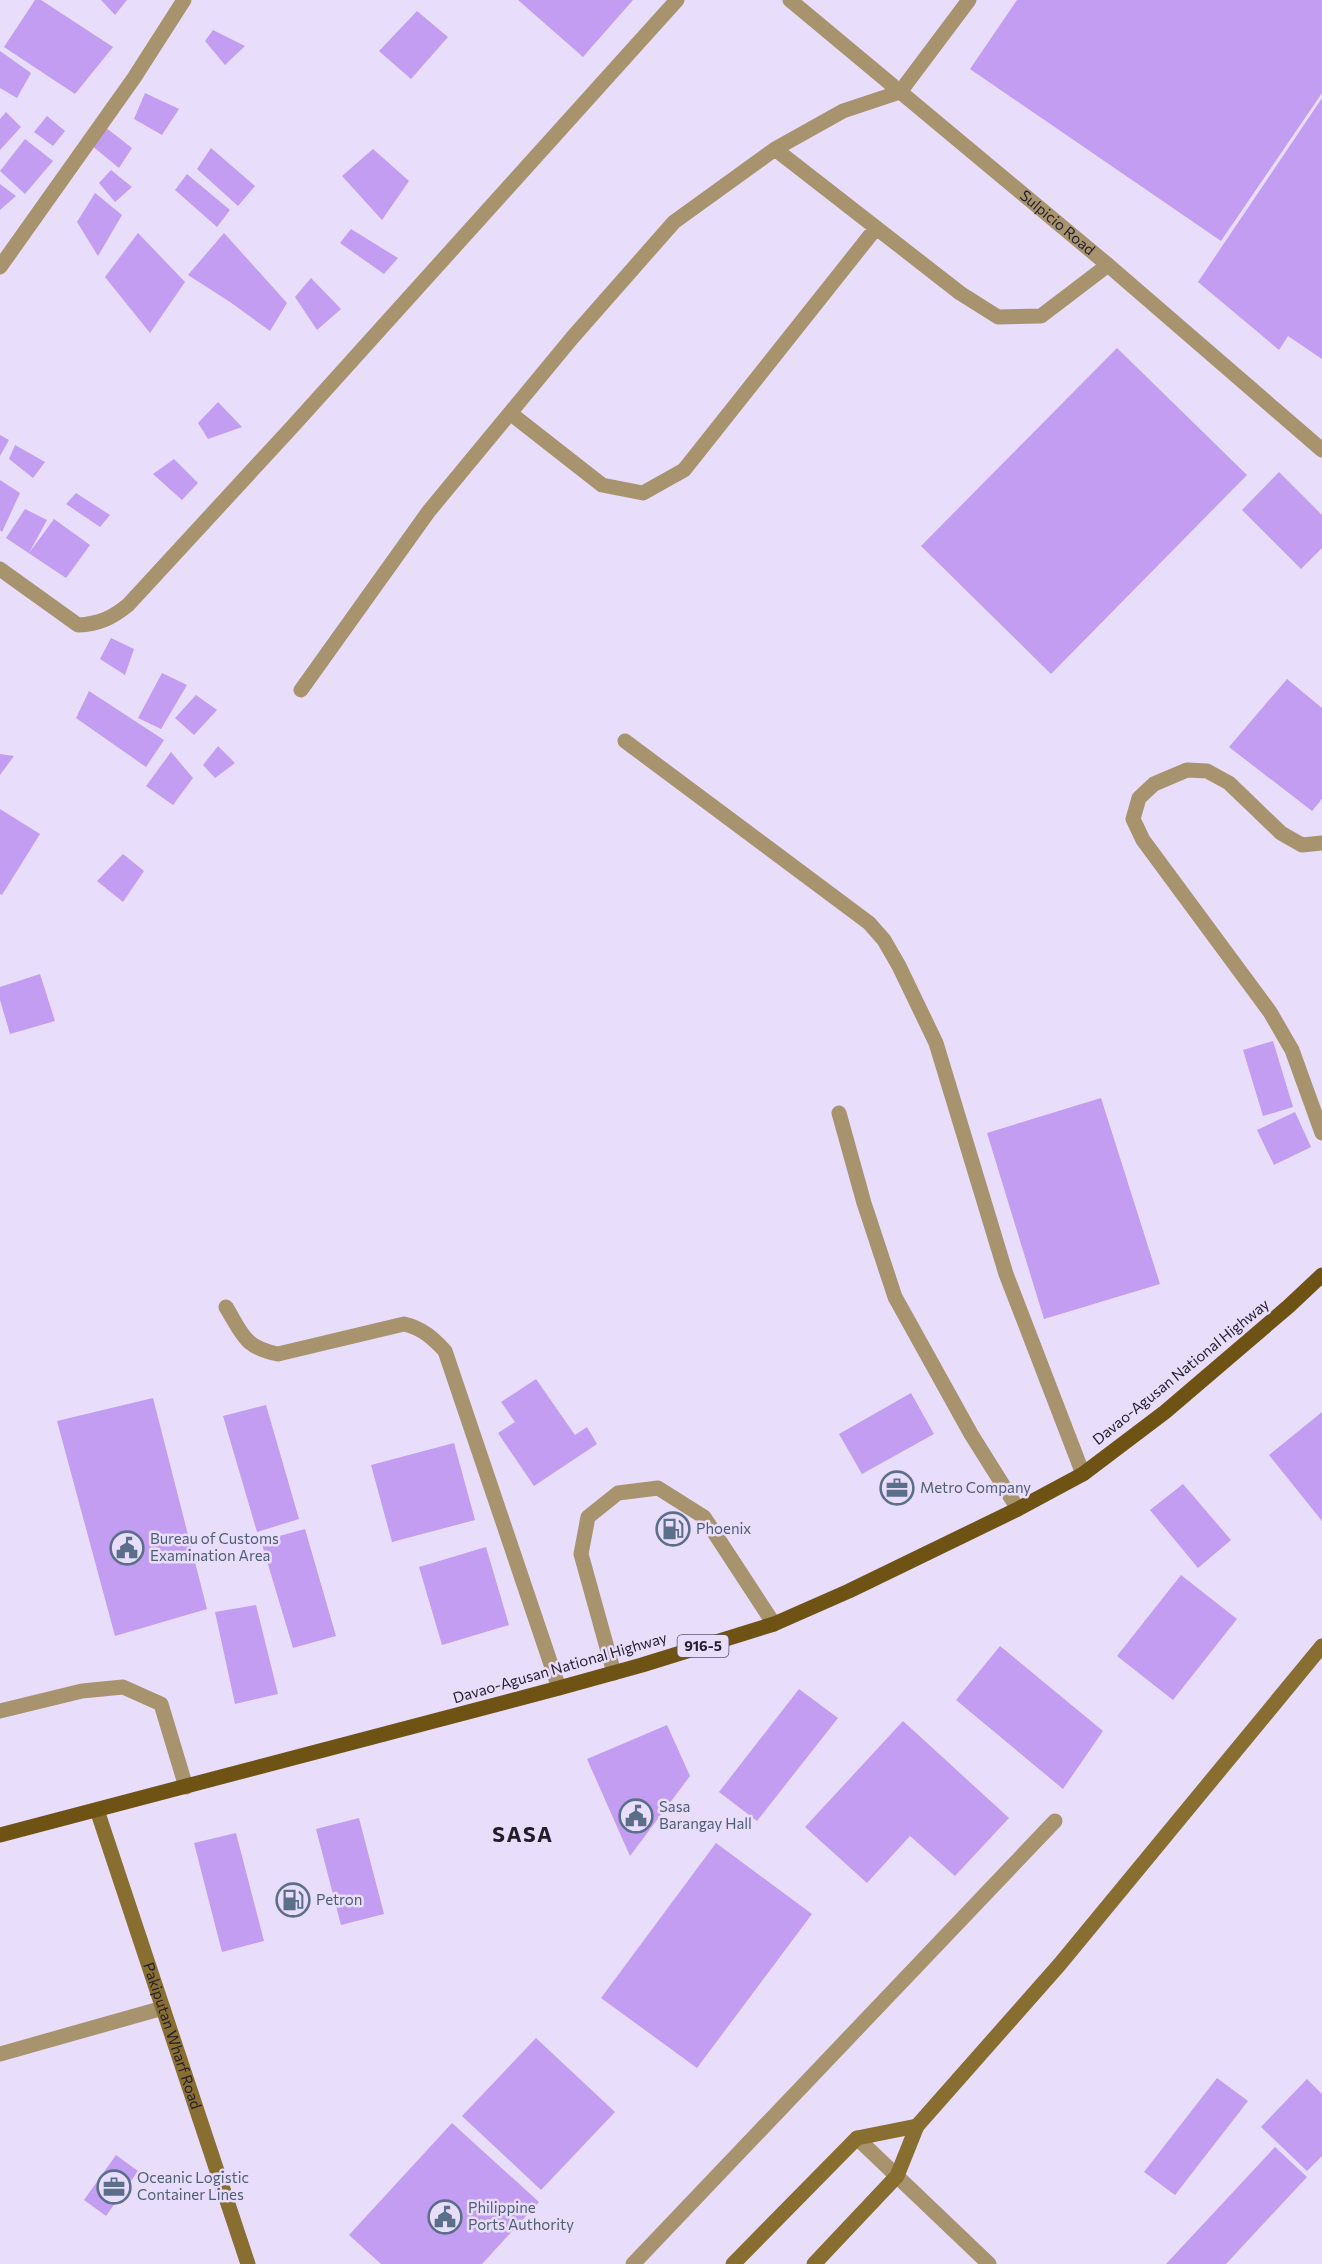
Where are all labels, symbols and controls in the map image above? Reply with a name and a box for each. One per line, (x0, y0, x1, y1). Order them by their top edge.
street label: Sulpicio Road (1017, 186, 1099, 258)
street label: Davao-Agusan National Highway (1088, 1294, 1272, 1448)
office icon: Metro Company (879, 1470, 915, 1506)
place label: Metro Company (920, 1478, 1031, 1496)
fuel station icon: Phoenix (655, 1511, 691, 1547)
place label: Phoenix (696, 1519, 751, 1537)
place label: Bureau of Customs Examination Area (150, 1529, 279, 1564)
public building icon: Bureau of Customs Examination Area (109, 1530, 145, 1566)
street label: Davao-Agusan National Highway (451, 1628, 669, 1706)
road number: 916-5 (678, 1635, 728, 1657)
place label: Sasa Barangay Hall (659, 1797, 752, 1832)
public building icon: Sasa Barangay Hall (618, 1798, 654, 1834)
district label: SASA (492, 1821, 554, 1846)
fuel station icon: Petron (275, 1882, 311, 1918)
place label: Petron (316, 1890, 362, 1908)
street label: Pakiputan Wharf Road (140, 1960, 206, 2111)
place label: Oceanic Logistic Container Lines (137, 2168, 249, 2203)
office icon: Oceanic Logistic Container Lines (96, 2169, 132, 2205)
place label: Philippine Ports Authority (468, 2198, 574, 2233)
public building icon: Philippine Ports Authority (427, 2199, 463, 2235)

